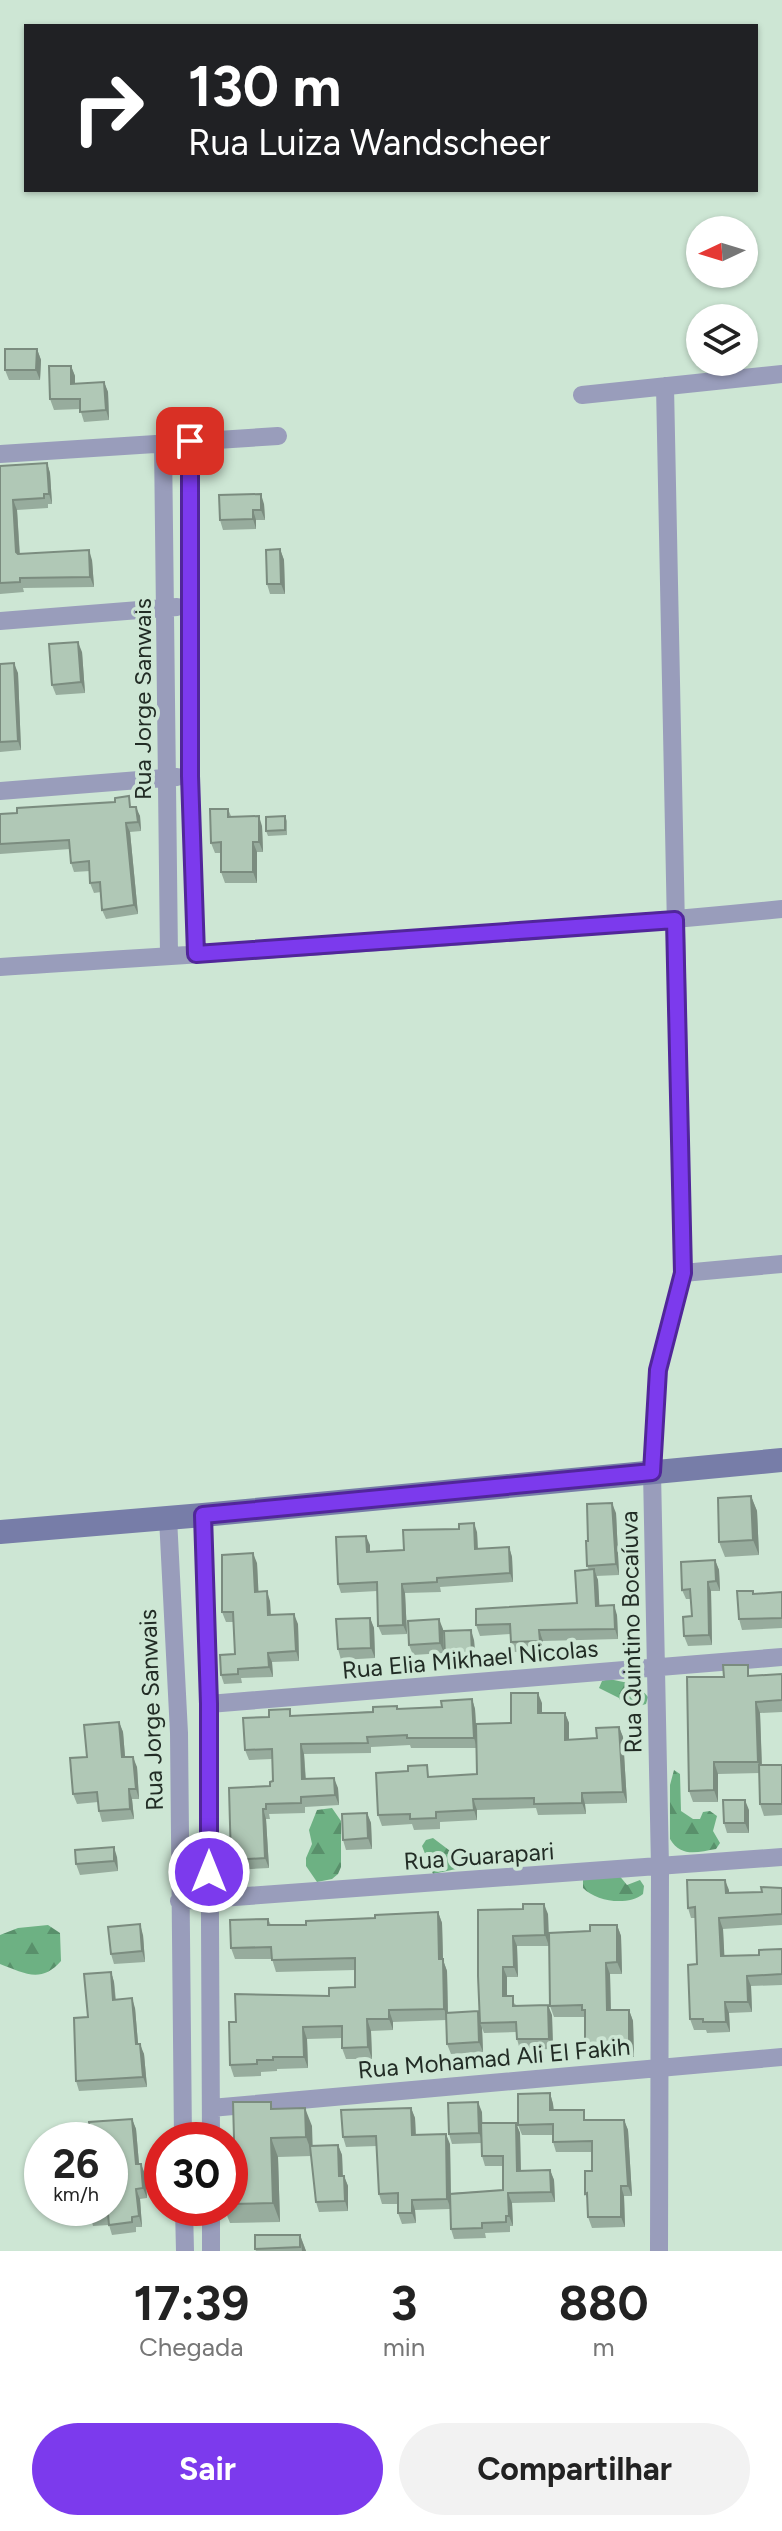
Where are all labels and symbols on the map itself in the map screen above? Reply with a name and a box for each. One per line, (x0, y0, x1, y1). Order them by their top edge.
north arrow (686, 216, 758, 288)
pin (156, 407, 224, 475)
street label: Rua Jorge Sanwais (128, 598, 157, 800)
street label: Rua Quintino Bocaíuva (614, 1510, 648, 1754)
street label: Rua Jorge Sanwais (133, 1609, 169, 1811)
street label: Rua Elia Mikhael Nicolas (341, 1633, 599, 1685)
position arrow (167, 1830, 251, 1914)
street label: Rua Guarapari (403, 1836, 555, 1876)
street label: Rua Mohamad Ali El Fakih (357, 2032, 631, 2084)
speed limit sign: 30 (144, 2122, 248, 2226)

